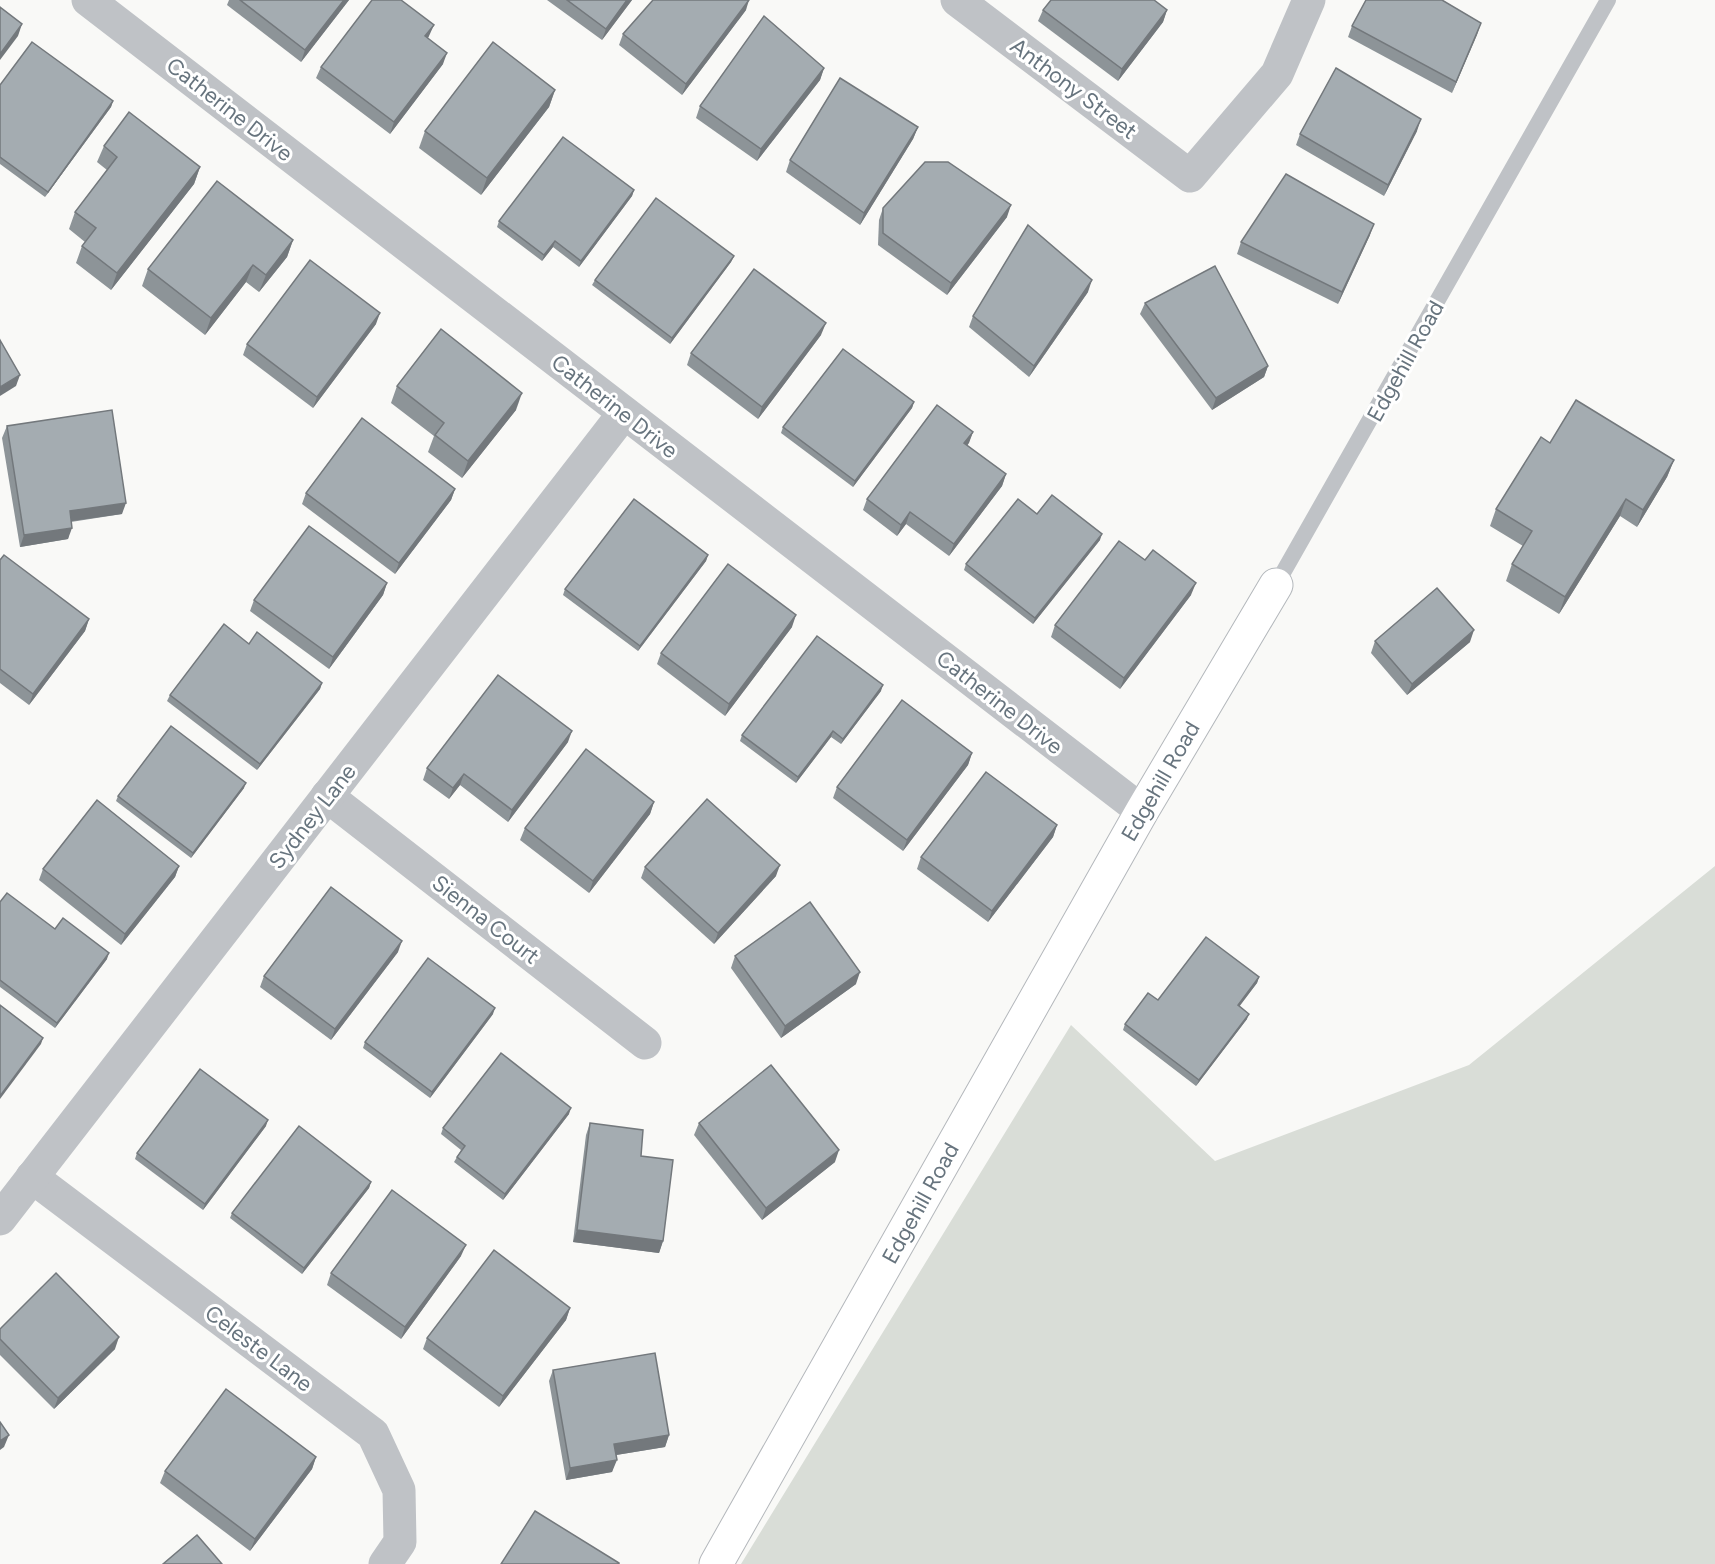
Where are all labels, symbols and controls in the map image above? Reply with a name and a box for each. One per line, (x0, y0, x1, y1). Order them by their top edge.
street label: Anthony Street (1005, 32, 1142, 145)
street label: Catherine Drive (161, 52, 298, 167)
street label: Edgehill Road (1361, 296, 1450, 426)
street label: Catherine Drive (546, 349, 683, 464)
street label: Catherine Drive (931, 645, 1068, 760)
street label: Edgehill Road (1115, 716, 1206, 846)
street label: Sydney Lane (263, 758, 362, 874)
street label: Sienna Court (427, 869, 545, 970)
street label: Edgehill Road (876, 1138, 965, 1268)
street label: Celeste Lane (200, 1299, 318, 1398)

